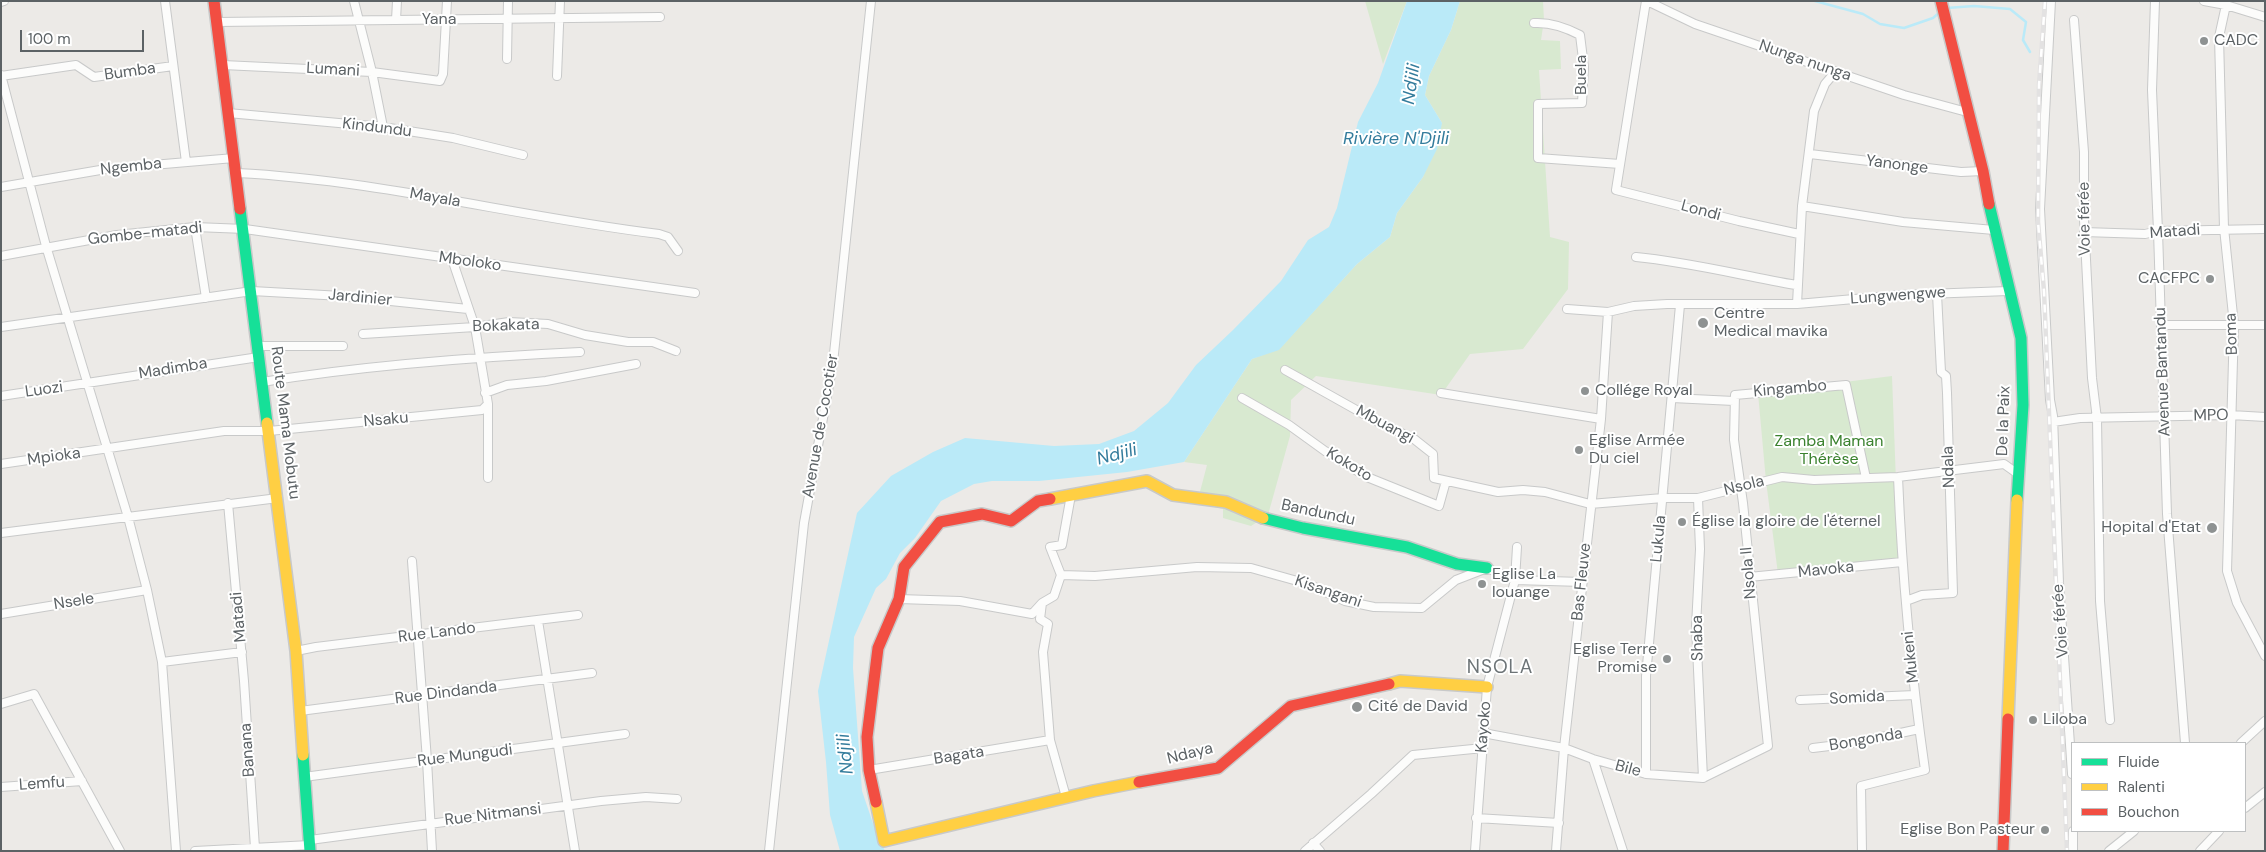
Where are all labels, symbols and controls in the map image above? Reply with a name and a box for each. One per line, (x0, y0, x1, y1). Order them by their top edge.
street label: Yana (422, 10, 456, 30)
scale bar (22, 20, 146, 52)
text: 100 m (28, 29, 71, 49)
place label: CADC (2214, 31, 2258, 51)
marker: CADC (2198, 35, 2210, 47)
street label: Nunga nunga (1756, 36, 1854, 86)
street label: Buela (1572, 55, 1592, 95)
street label: Bumba (103, 59, 157, 85)
street label: Lumani (306, 59, 360, 81)
water label: Ndjili (1398, 62, 1426, 106)
street label: Kindundu (341, 114, 413, 142)
water label: Rivière N'Djili (1343, 128, 1449, 150)
street label: Yanonge (1865, 152, 1929, 178)
street label: Ngemba (99, 154, 163, 180)
street label: Voie férée (2075, 182, 2095, 256)
street label: Mayala (408, 184, 462, 212)
street label: Londi (1679, 196, 1723, 226)
street label: Gombe-matadi (87, 218, 203, 250)
street label: Matadi (2149, 221, 2201, 243)
street label: Mboloko (437, 248, 503, 276)
place label: CACFPC (2138, 269, 2200, 289)
marker: CACFPC (2204, 273, 2216, 285)
street label: Lungwengwe (1850, 283, 1946, 309)
street label: Jardinier (327, 286, 393, 310)
place label: Centre Medical mavika (1714, 304, 1828, 342)
street label: Avenue Bantandu (2151, 307, 2175, 437)
street label: Boma (2222, 313, 2242, 355)
street label: Bokakata (472, 315, 540, 337)
marker: Centre Medical mavika (1696, 316, 1710, 330)
street label: Route Mama Mobutu (266, 345, 304, 501)
street label: Avenue de Cocotier (799, 352, 843, 500)
street label: Madimba (137, 354, 209, 384)
street label: Kingambo (1752, 376, 1828, 402)
street label: Luozi (24, 378, 64, 402)
place label: Collége Royal (1595, 381, 1693, 401)
marker: Collége Royal (1579, 385, 1591, 397)
street label: De la Paix (1993, 386, 2015, 456)
street label: Mbuangi (1353, 402, 1417, 448)
street label: MPO (2193, 406, 2229, 426)
street label: Nsaku (363, 408, 409, 432)
place label: Eglise Armée Du ciel (1589, 431, 1685, 469)
park label: Zamba Maman Thérèse (1775, 432, 1883, 470)
water label: Ndjili (1094, 439, 1140, 471)
street label: Mpioka (26, 444, 82, 470)
street label: Kokoto (1322, 444, 1376, 486)
marker: Eglise Armée Du ciel (1573, 444, 1585, 456)
street label: Ndala (1939, 446, 1959, 488)
street label: Nsola (1722, 472, 1766, 500)
street label: Bandundu (1279, 496, 1357, 530)
place label: Église la gloire de l'éternel (1692, 512, 1881, 532)
street label: Lukula (1647, 515, 1671, 563)
marker: Église la gloire de l'éternel (1676, 516, 1688, 528)
place label: Hopital d'Etat (2101, 518, 2201, 538)
marker: Hopital d'Etat (2205, 521, 2219, 535)
street label: Bas Fleuve (1568, 542, 1596, 622)
street label: Nsola II (1737, 546, 1761, 600)
street label: Mavoka (1797, 558, 1855, 582)
place label: Eglise La louange (1492, 565, 1556, 603)
street label: Kisangani (1292, 572, 1364, 612)
marker: Eglise La louange (1476, 578, 1488, 590)
street label: Voie férée (2049, 583, 2073, 659)
street label: Nsele (52, 589, 96, 615)
street label: Matadi (227, 591, 251, 643)
street label: Shaba (1688, 615, 1708, 661)
street label: Rue Lando (397, 619, 477, 647)
street label: Mukeni (1899, 630, 1923, 684)
place label: Eglise Terre Promise (1573, 640, 1657, 678)
marker: Eglise Terre Promise (1661, 653, 1673, 665)
district label: NSOLA (1466, 657, 1534, 679)
street label: Rue Dindanda (394, 677, 498, 709)
street label: Somida (1829, 687, 1885, 709)
place label: Cité de David (1368, 697, 1468, 717)
marker: Cité de David (1350, 700, 1364, 714)
street label: Kayoko (1472, 700, 1496, 754)
place label: Liloba (2043, 710, 2087, 730)
marker: Liloba (2027, 714, 2039, 726)
street label: Banana (237, 722, 259, 778)
street label: Bongonda (1828, 724, 1904, 756)
water label: Ndjili (833, 733, 859, 775)
street label: Ndaya (1165, 739, 1215, 769)
street label: Rue Mungudi (416, 741, 514, 771)
legend (2071, 742, 2246, 832)
street label: Bagata (932, 743, 986, 769)
text: Fluide (2118, 752, 2160, 772)
street label: Bile (1613, 756, 1643, 782)
street label: Lemfu (18, 773, 66, 795)
text: Ralenti (2118, 777, 2165, 797)
street label: Rue Nitmansi (444, 800, 542, 830)
text: Bouchon (2118, 802, 2179, 822)
place label: Eglise Bon Pasteur (1900, 820, 2035, 840)
marker: Eglise Bon Pasteur (2039, 824, 2051, 836)

